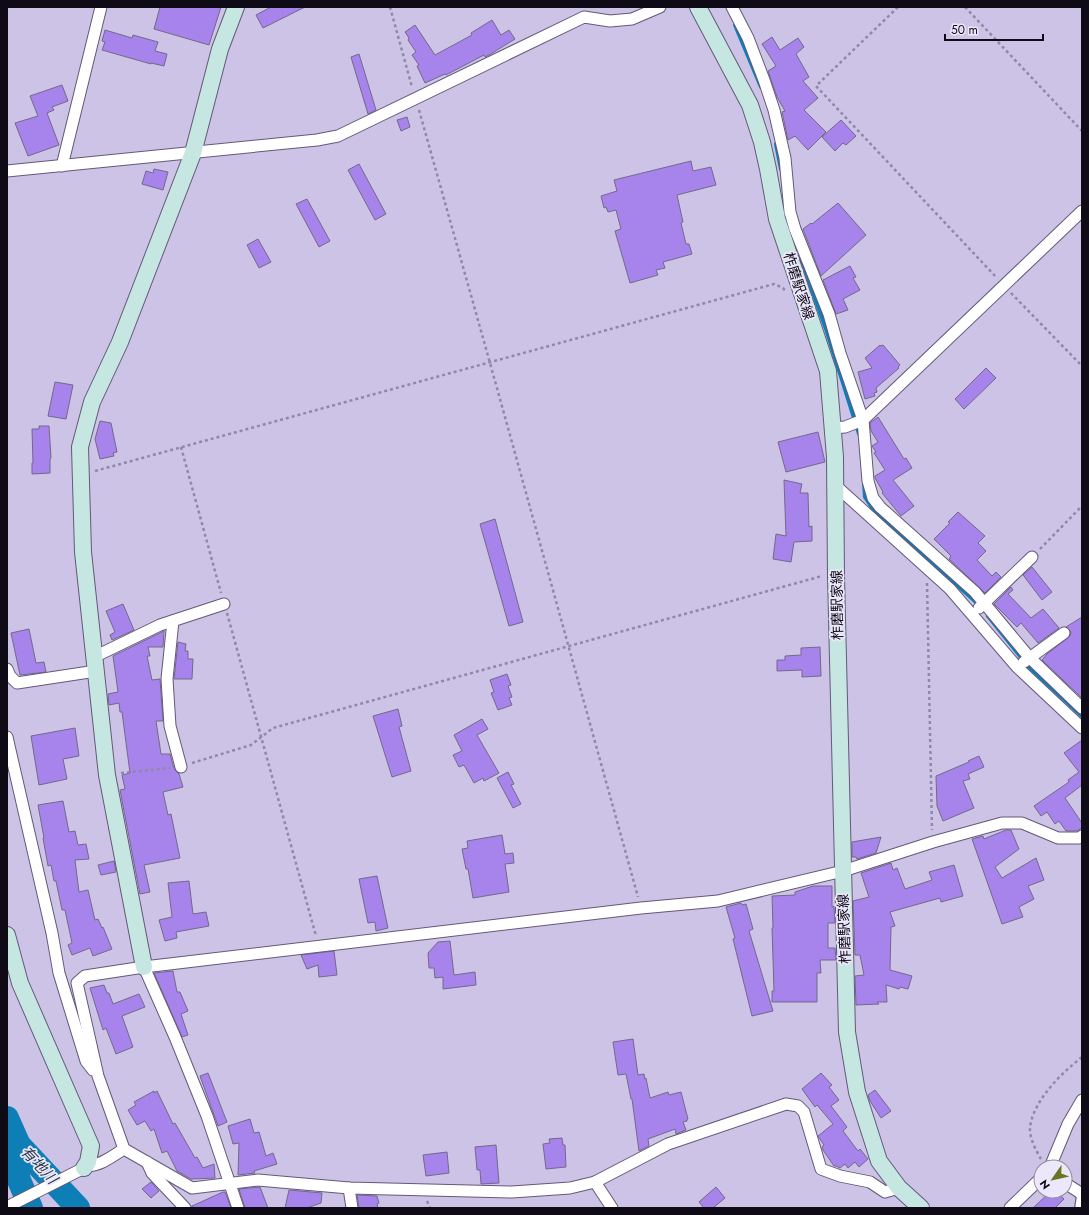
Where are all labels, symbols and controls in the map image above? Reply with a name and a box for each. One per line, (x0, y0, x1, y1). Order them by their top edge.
scale bar (945, 16, 1043, 42)
text: 50 m (951, 21, 978, 39)
street label: 柞磨駅家線 (779, 250, 819, 322)
street label: 柞磨駅家線 (826, 570, 848, 640)
street label: 柞磨駅家線 (833, 894, 855, 964)
water label: 有地川 (16, 1141, 64, 1190)
north arrow (1033, 1159, 1073, 1199)
text: N (1036, 1176, 1054, 1193)

